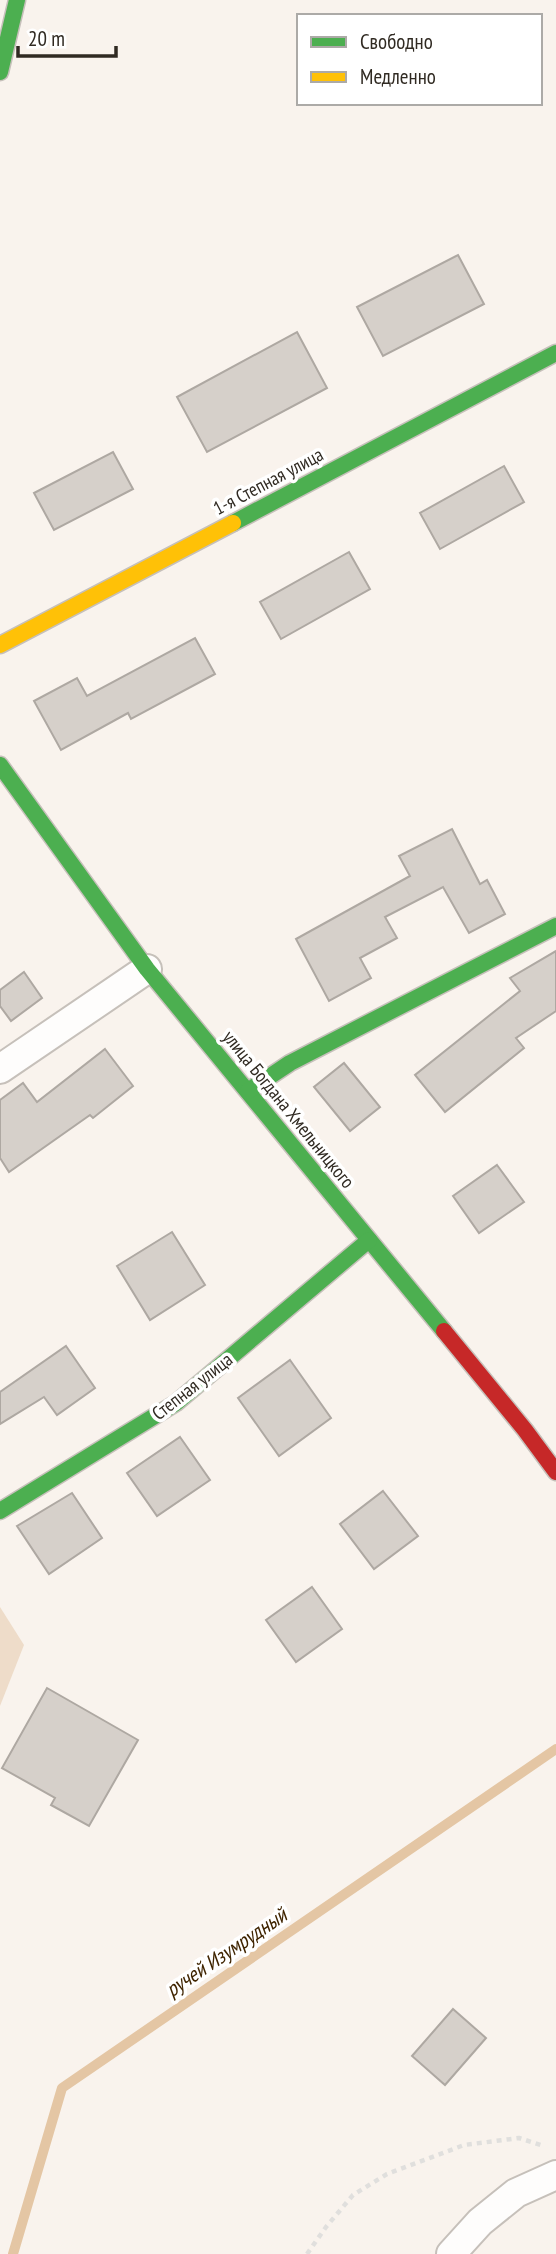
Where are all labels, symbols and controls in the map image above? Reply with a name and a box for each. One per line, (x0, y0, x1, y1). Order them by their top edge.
scale bar (18, 14, 116, 58)
legend (297, 14, 542, 105)
text: 20 m (28, 25, 65, 52)
text: Свободно (360, 28, 433, 55)
text: Медленно (360, 63, 436, 90)
street label: 1-я Степная улица (209, 442, 327, 520)
street label: улица Богдана Хмельницкого (218, 1025, 360, 1193)
street label: Степная улица (147, 1347, 237, 1425)
water label: ручей Изумрудный (160, 1901, 293, 2002)

